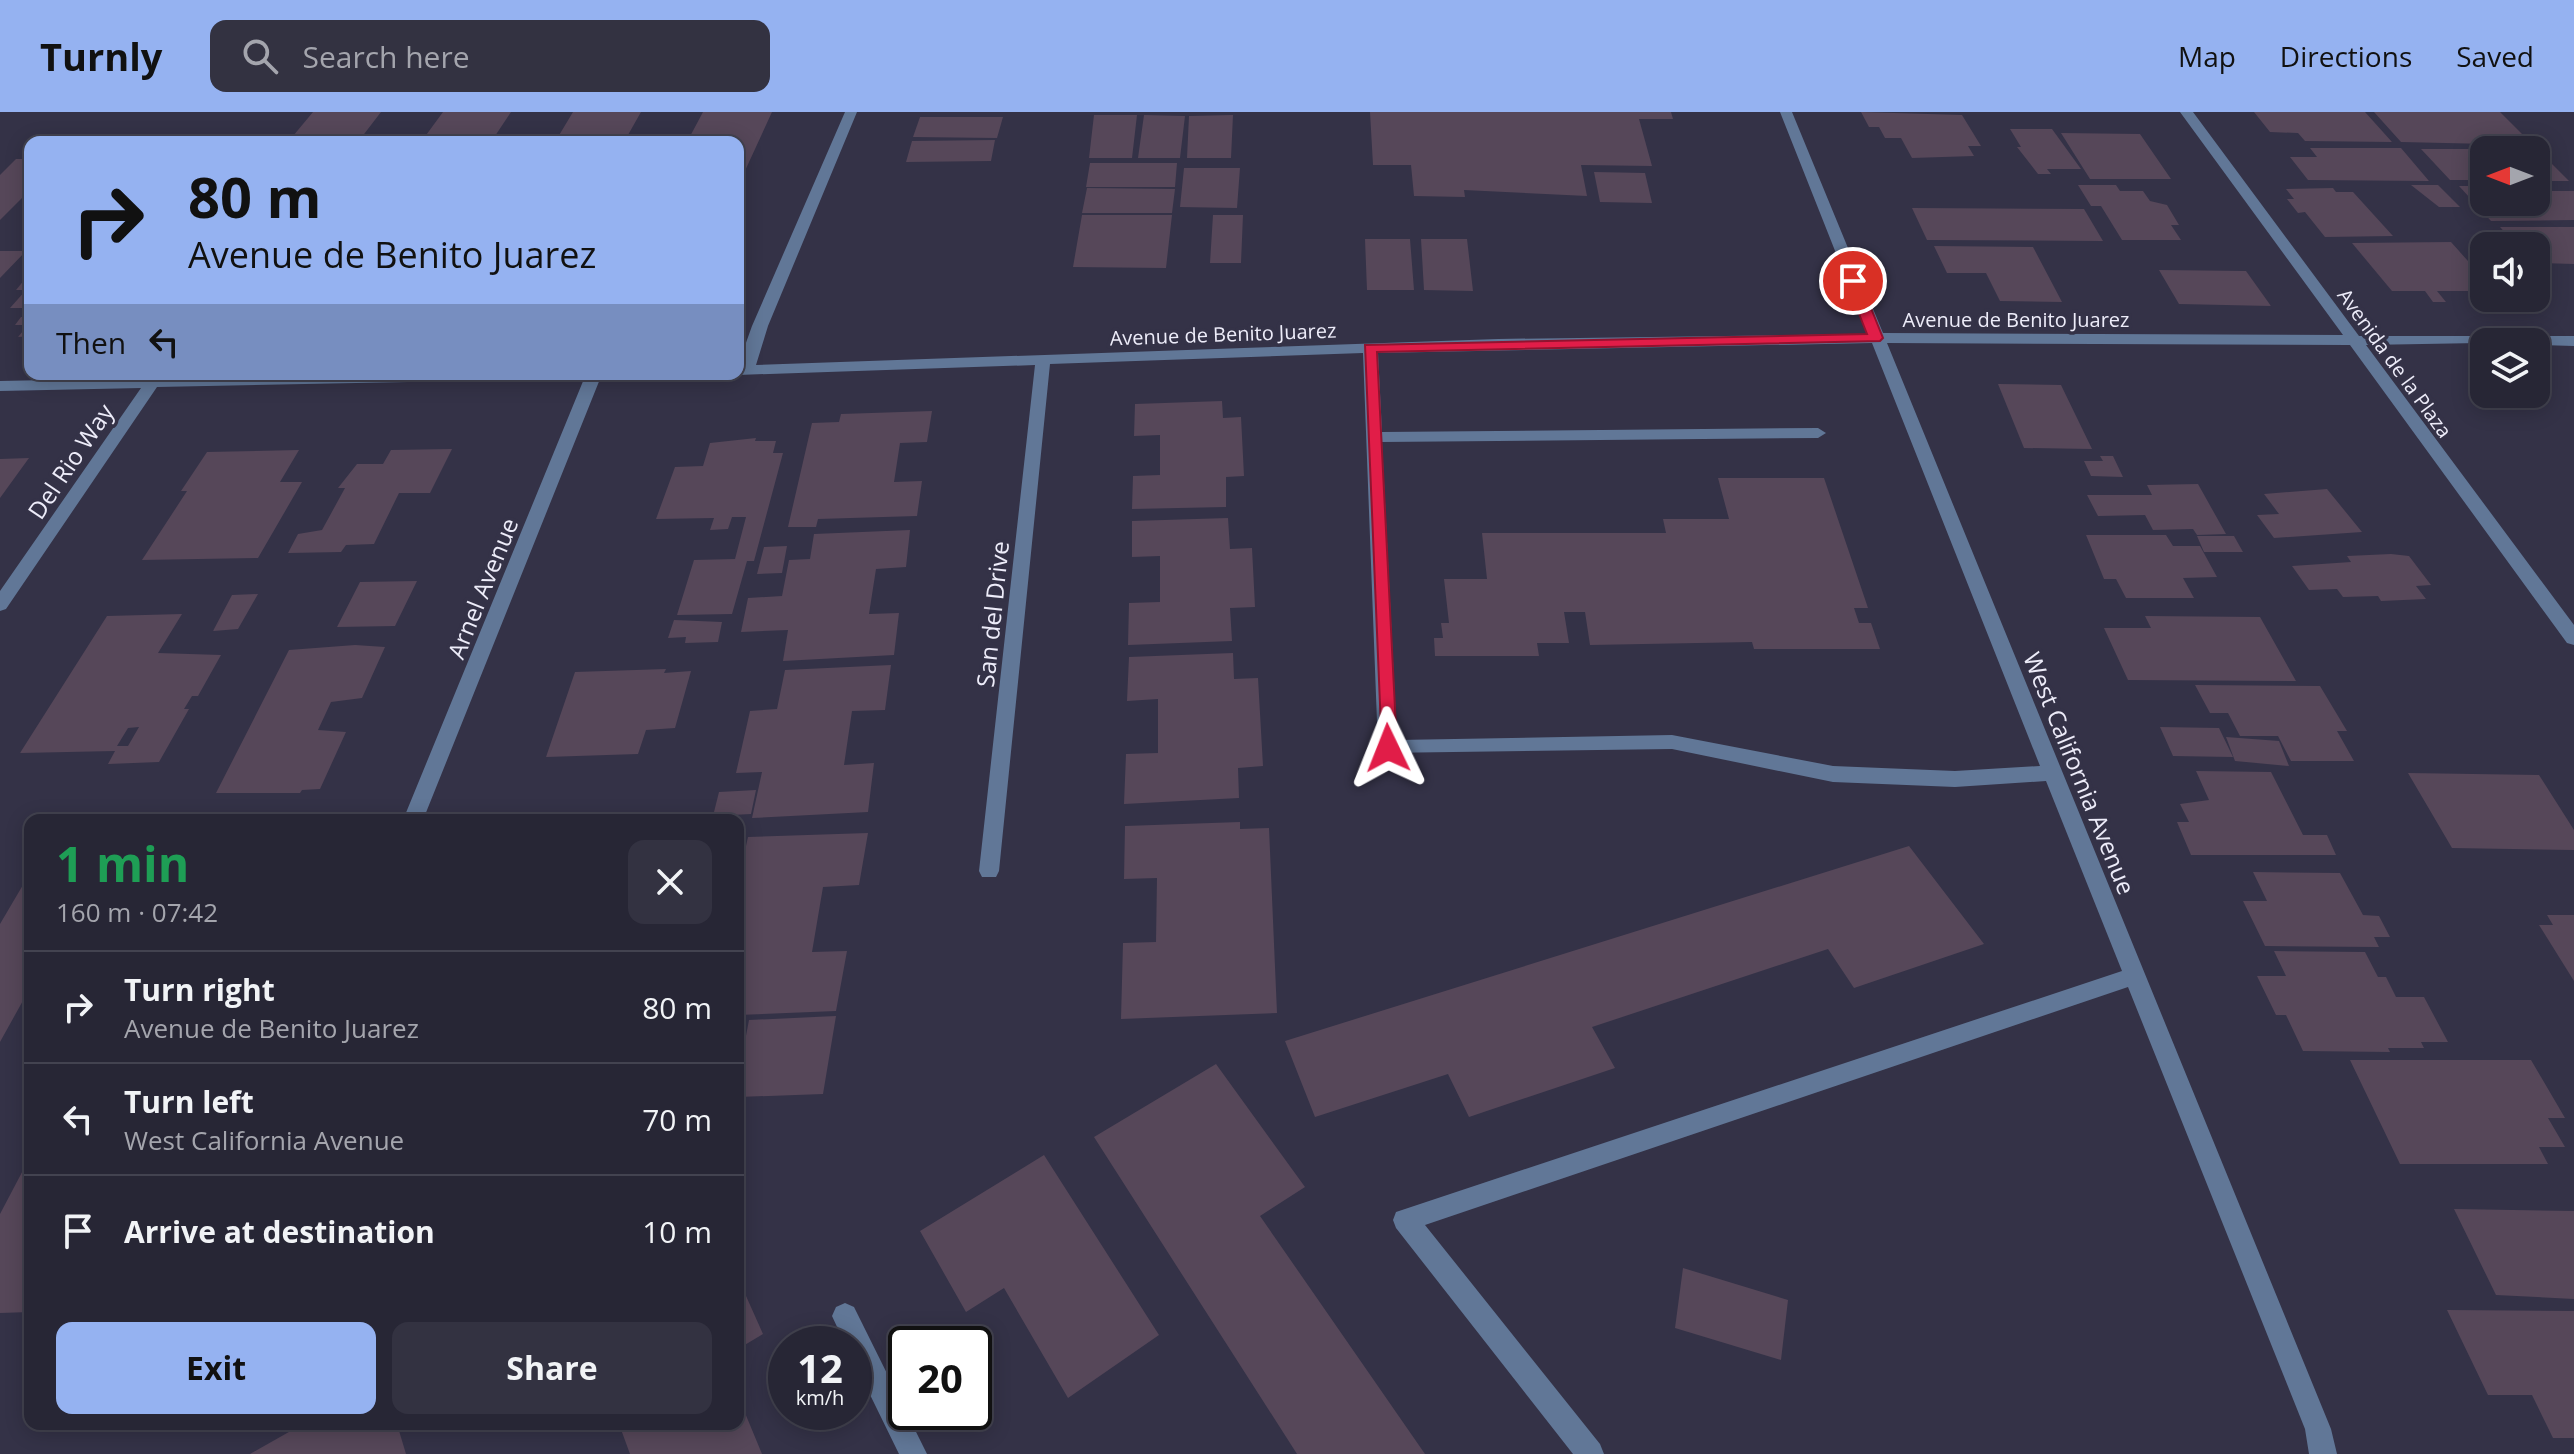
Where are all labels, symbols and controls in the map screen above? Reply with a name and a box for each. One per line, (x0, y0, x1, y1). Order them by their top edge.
search box (210, 20, 770, 92)
text: Turnly (40, 30, 162, 82)
icon: search (238, 34, 282, 78)
text: Search here (302, 36, 470, 77)
text: Map (2178, 37, 2236, 75)
text: Directions (2280, 37, 2412, 75)
text: Saved (2456, 37, 2534, 75)
north arrow (2470, 136, 2550, 216)
map controls (2470, 136, 2550, 408)
text: 80 m (188, 158, 322, 234)
icon: right (56, 168, 160, 272)
text: Avenue de Benito Juarez (188, 230, 596, 279)
button: sound (2470, 232, 2550, 312)
pin (1819, 247, 1887, 315)
icon: arrive (1831, 259, 1875, 303)
street label: Avenida de la Plaza (2332, 283, 2458, 443)
street label: Avenue de Benito Juarez (1903, 306, 2129, 333)
street label: Avenue de Benito Juarez (1109, 317, 1337, 351)
icon: left (142, 320, 186, 364)
text: Then (56, 322, 126, 363)
button: layers (2470, 328, 2550, 408)
street label: Del Rio Way (19, 396, 121, 525)
street label: Arnel Avenue (439, 513, 525, 663)
street label: San del Drive (968, 539, 1016, 689)
street label: West California Avenue (2016, 647, 2144, 899)
position arrow (1346, 706, 1430, 790)
text: 1 min (56, 831, 189, 896)
button: close (628, 840, 712, 924)
text: 160 m · 07:42 (56, 894, 218, 930)
text: Turn right (124, 969, 275, 1010)
icon: right (56, 985, 100, 1029)
text: 80 m (642, 987, 712, 1028)
text: Avenue de Benito Juarez (124, 1010, 419, 1046)
text: Turn left (124, 1081, 254, 1122)
icon: left (56, 1097, 100, 1141)
text: 70 m (642, 1099, 712, 1140)
text: West California Avenue (124, 1122, 404, 1158)
icon: arrive (56, 1209, 100, 1253)
text: Arrive at destination (124, 1211, 435, 1252)
text: 10 m (642, 1211, 712, 1252)
button: Exit (56, 1322, 376, 1414)
button: Share (392, 1322, 712, 1414)
speed limit sign: 20 (888, 1326, 992, 1430)
text: 12 (797, 1340, 843, 1395)
text: km/h (796, 1384, 844, 1411)

